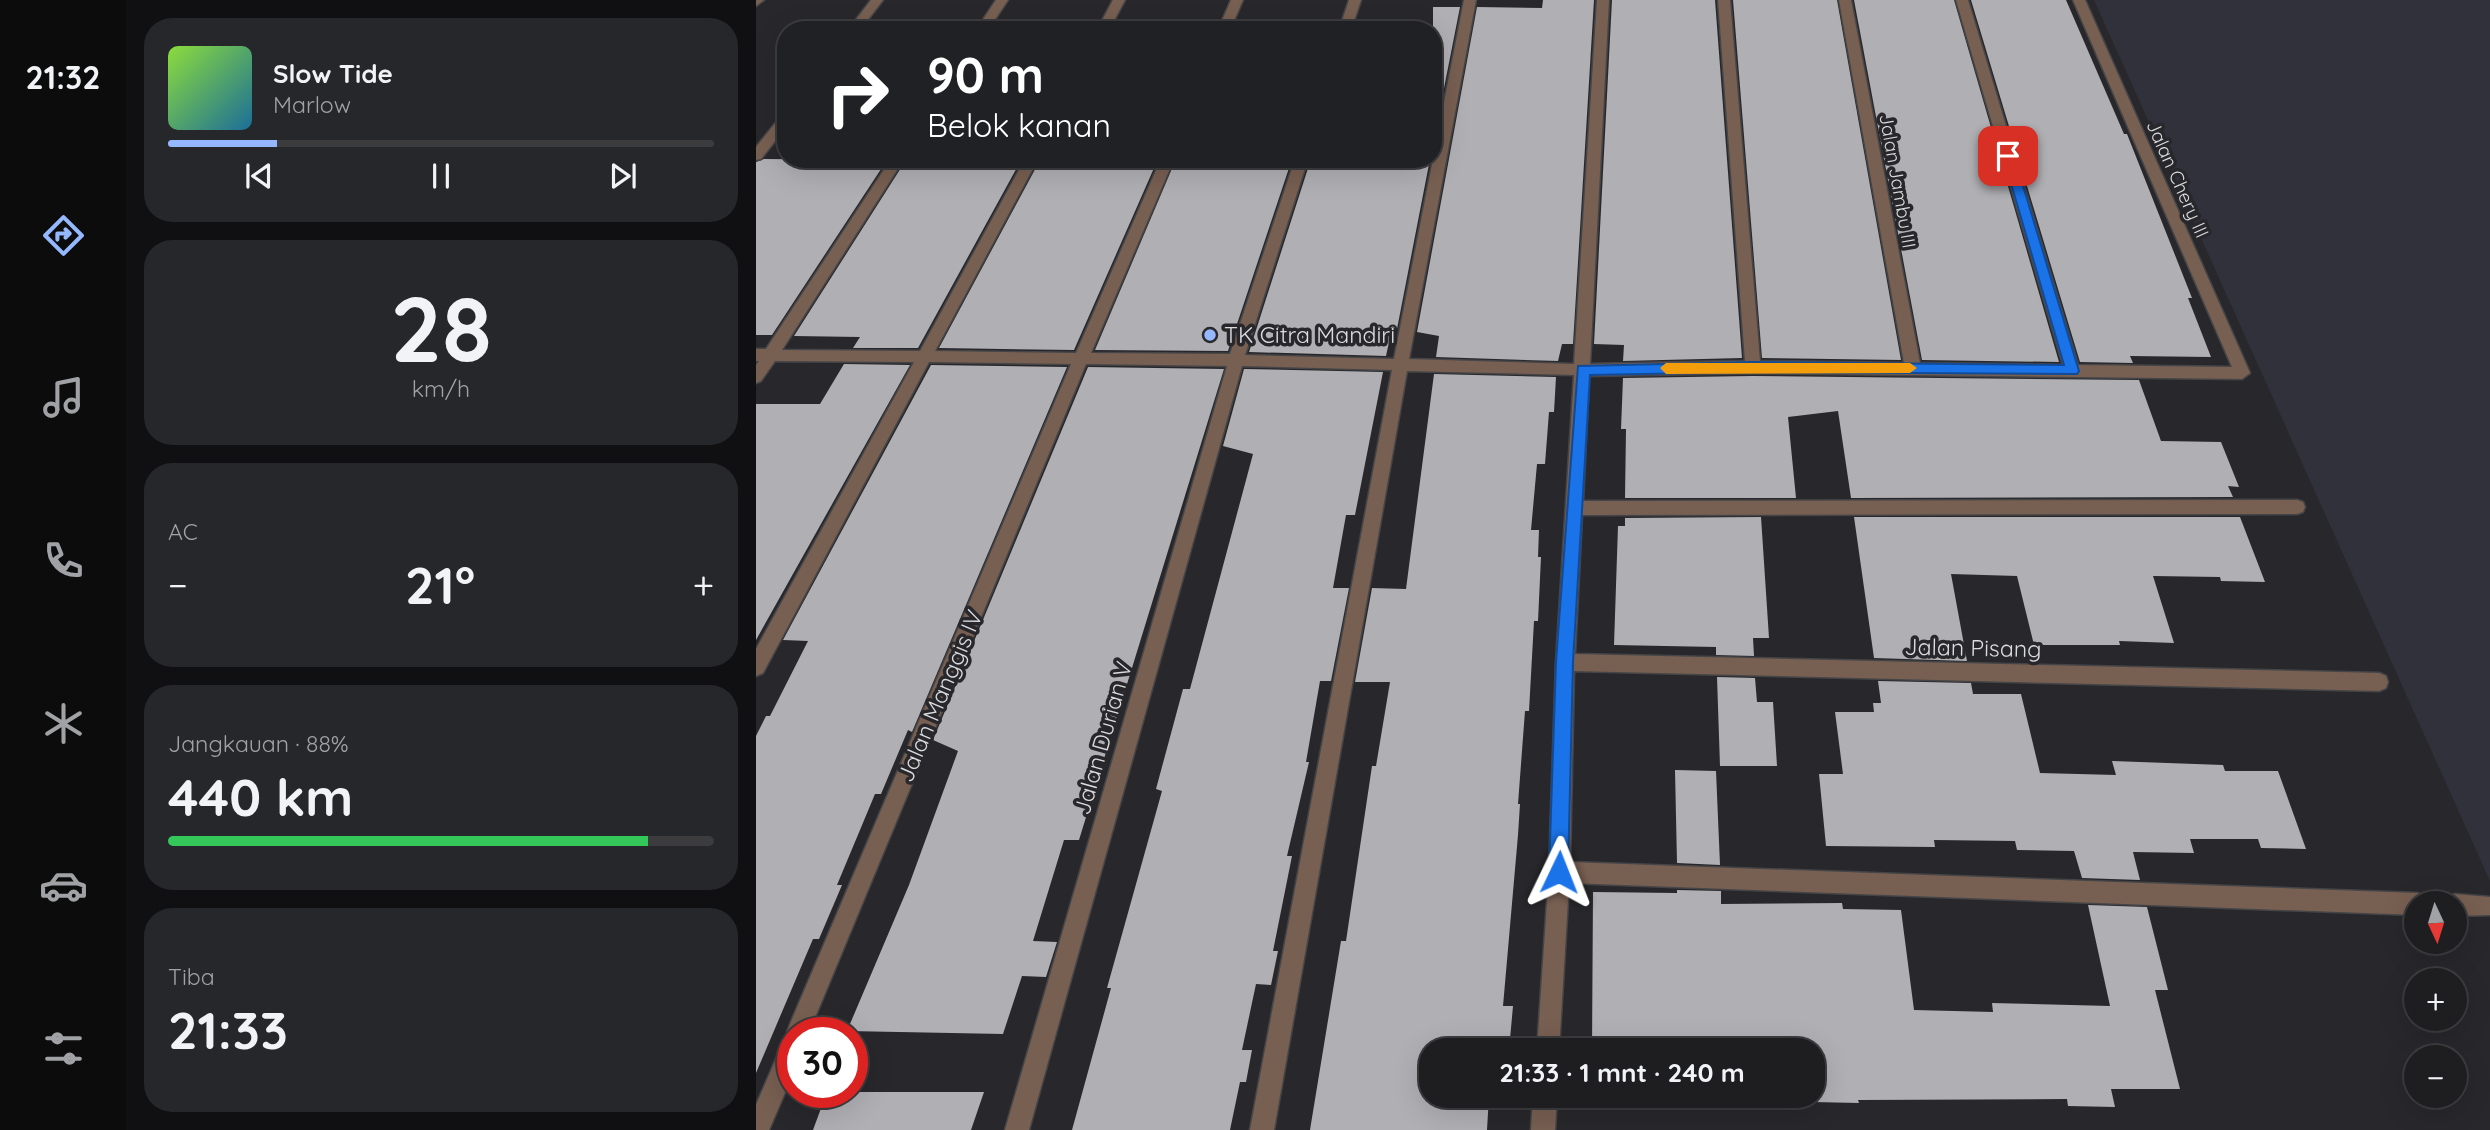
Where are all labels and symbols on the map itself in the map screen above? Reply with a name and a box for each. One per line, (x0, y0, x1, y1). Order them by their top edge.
street label: Jalan Jambu III (1874, 112, 1922, 250)
street label: Jalan Chery III (2141, 117, 2215, 241)
pin (1978, 126, 2038, 186)
place label: TK Citra Mandiri (1224, 320, 1395, 349)
marker: TK Citra Mandiri (1202, 327, 1218, 343)
street label: Jalan Manggis IV (890, 606, 989, 786)
street label: Jalan Pisang (1904, 632, 2042, 663)
street label: Jalan Durian V (1067, 658, 1138, 818)
position arrow (1522, 835, 1596, 909)
north arrow (2404, 891, 2468, 954)
speed limit sign: 30 (777, 1017, 868, 1108)

